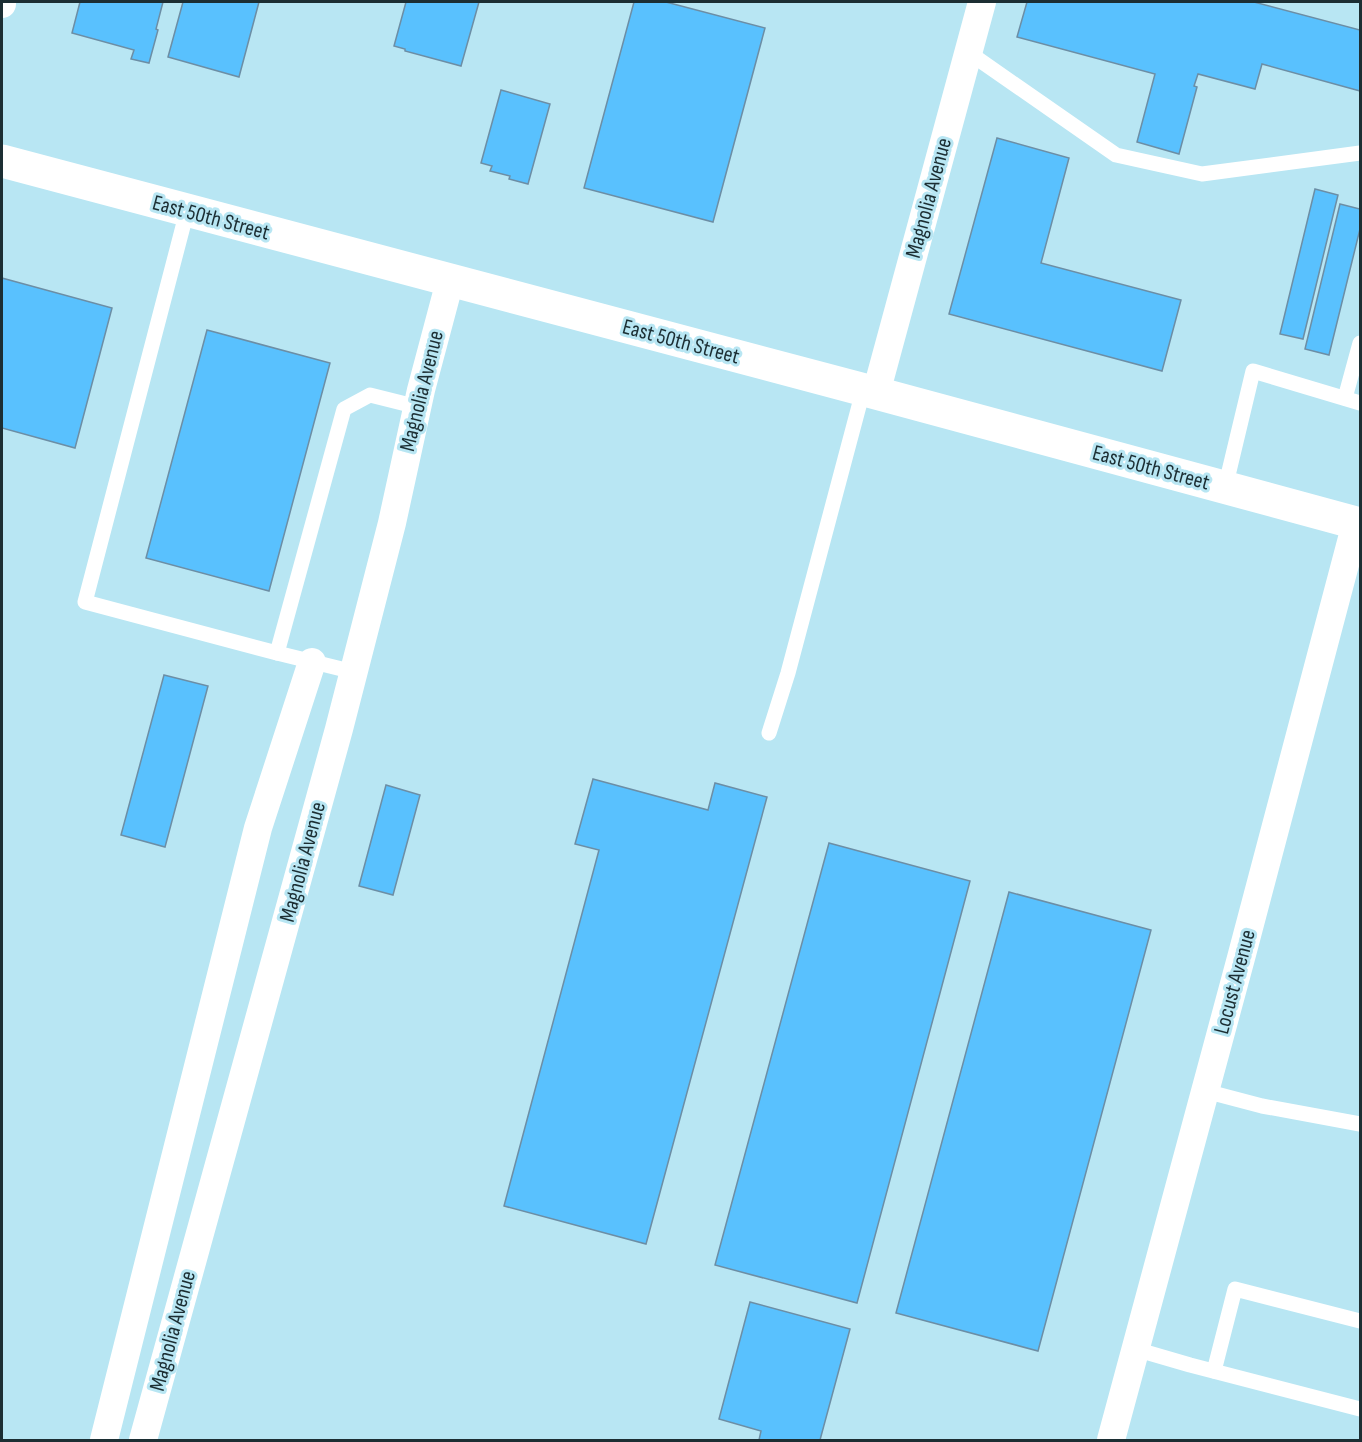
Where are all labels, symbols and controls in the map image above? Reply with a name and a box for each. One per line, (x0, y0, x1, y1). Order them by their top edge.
street label: Magnolia Avenue (900, 135, 958, 261)
street label: East 50th Street (150, 189, 273, 247)
street label: East 50th Street (620, 313, 743, 371)
street label: Magnolia Avenue (394, 328, 450, 454)
street label: East 50th Street (1090, 439, 1213, 497)
street label: Magnolia Avenue (274, 799, 332, 925)
street label: Locust Avenue (1208, 927, 1262, 1037)
street label: Magnolia Avenue (144, 1268, 202, 1394)

